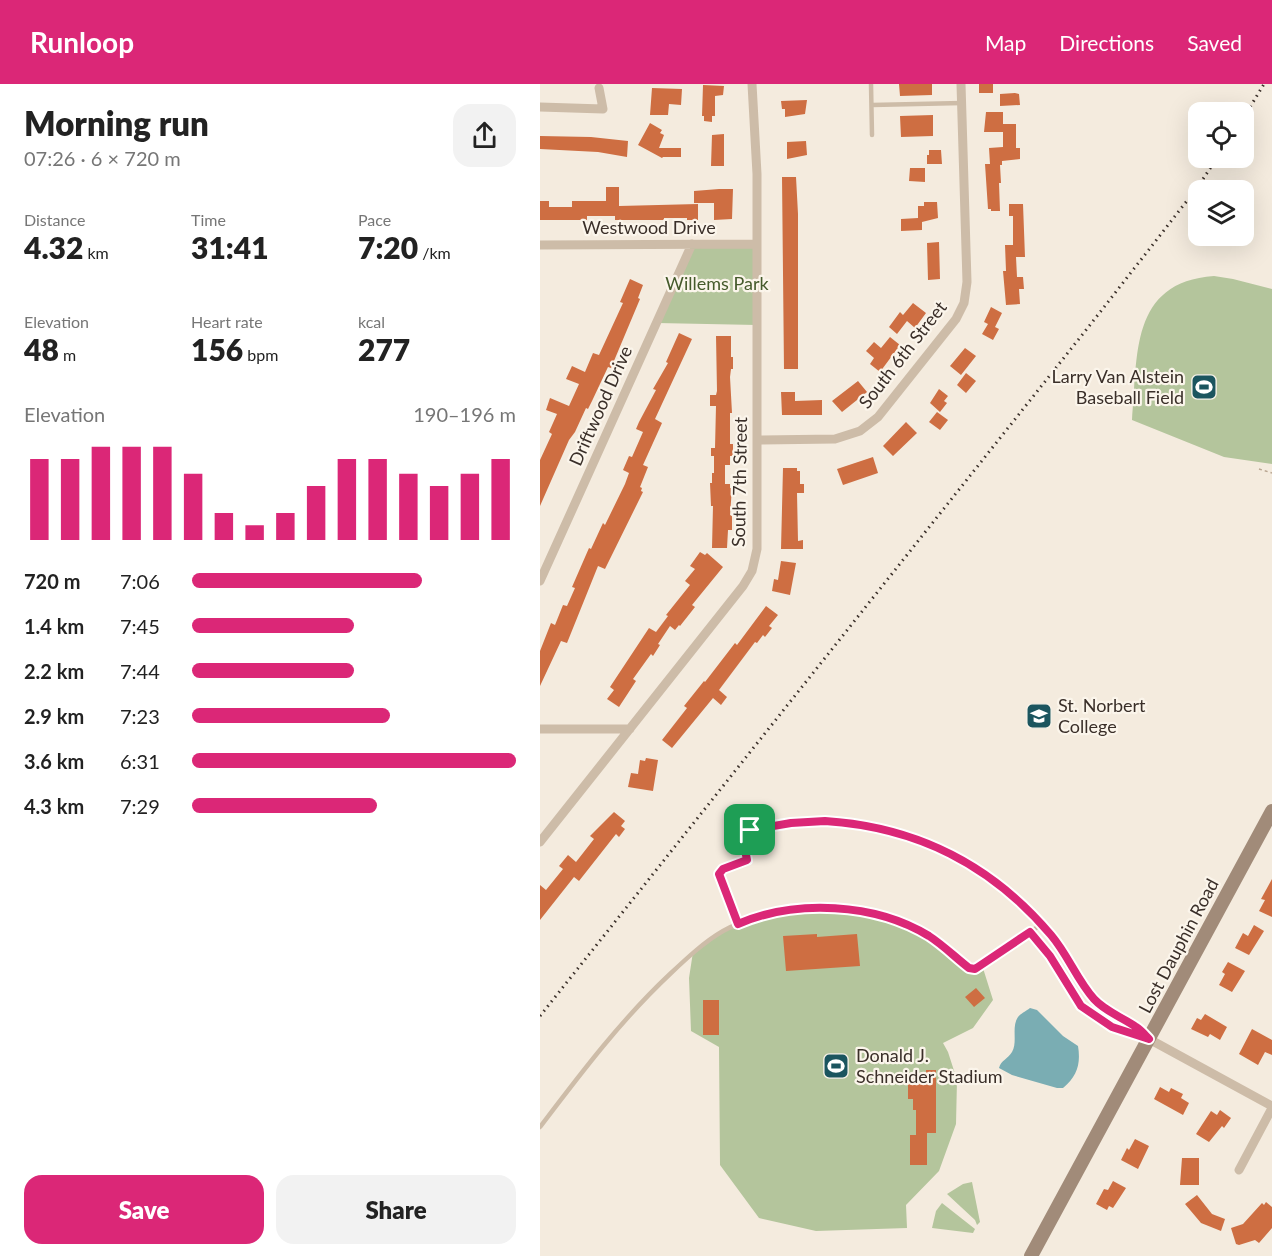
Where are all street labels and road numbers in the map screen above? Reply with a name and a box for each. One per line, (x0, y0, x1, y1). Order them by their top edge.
street label: Westwood Drive (582, 216, 716, 238)
street label: South 6th Street (854, 296, 951, 412)
street label: Driftwood Drive (564, 342, 636, 469)
street label: South 7th Street (727, 416, 751, 547)
street label: Lost Dauphin Road (1133, 875, 1223, 1017)

